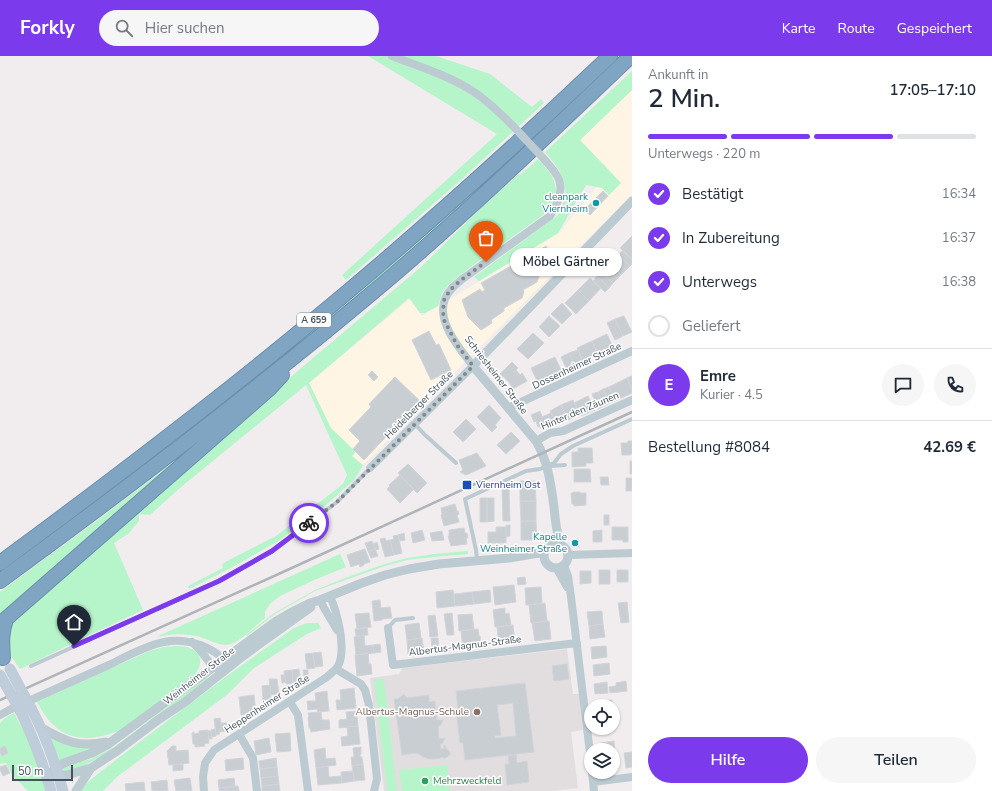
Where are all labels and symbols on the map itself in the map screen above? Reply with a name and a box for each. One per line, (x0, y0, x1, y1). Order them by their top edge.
place label: cleanpark Viernheim (541, 190, 589, 216)
marker: cleanpark Viernheim (591, 198, 601, 208)
pin (469, 221, 503, 262)
callout: Möbel Gärtner (510, 248, 622, 276)
road number: A 659 (297, 313, 331, 327)
street label: Schriesheimer Straße (461, 333, 531, 417)
street label: Dossenheimer Straße (530, 339, 624, 393)
street label: Heidelberger Straße (382, 368, 456, 442)
street label: Hinter den Zäunen (539, 388, 621, 434)
place label: Viernheim Ost (475, 478, 541, 492)
marker: Viernheim Ost (461, 479, 473, 491)
courier (289, 503, 329, 543)
place label: Kapelle Weinheimer Straße (480, 530, 567, 556)
marker: Kapelle Weinheimer Straße (570, 538, 580, 548)
pin (57, 605, 91, 646)
street label: Albertus-Magnus-Straße (408, 632, 522, 660)
street label: Weinheimer Straße (160, 644, 238, 708)
street label: Heppenheimer Straße (222, 671, 312, 737)
place label: Albertus-Magnus-Schule (355, 705, 469, 719)
marker: Albertus-Magnus-Schule (472, 707, 482, 717)
scale bar (12, 763, 73, 782)
place label: Mehrzweckfeld (433, 774, 501, 788)
marker: Mehrzweckfeld (420, 776, 430, 786)

